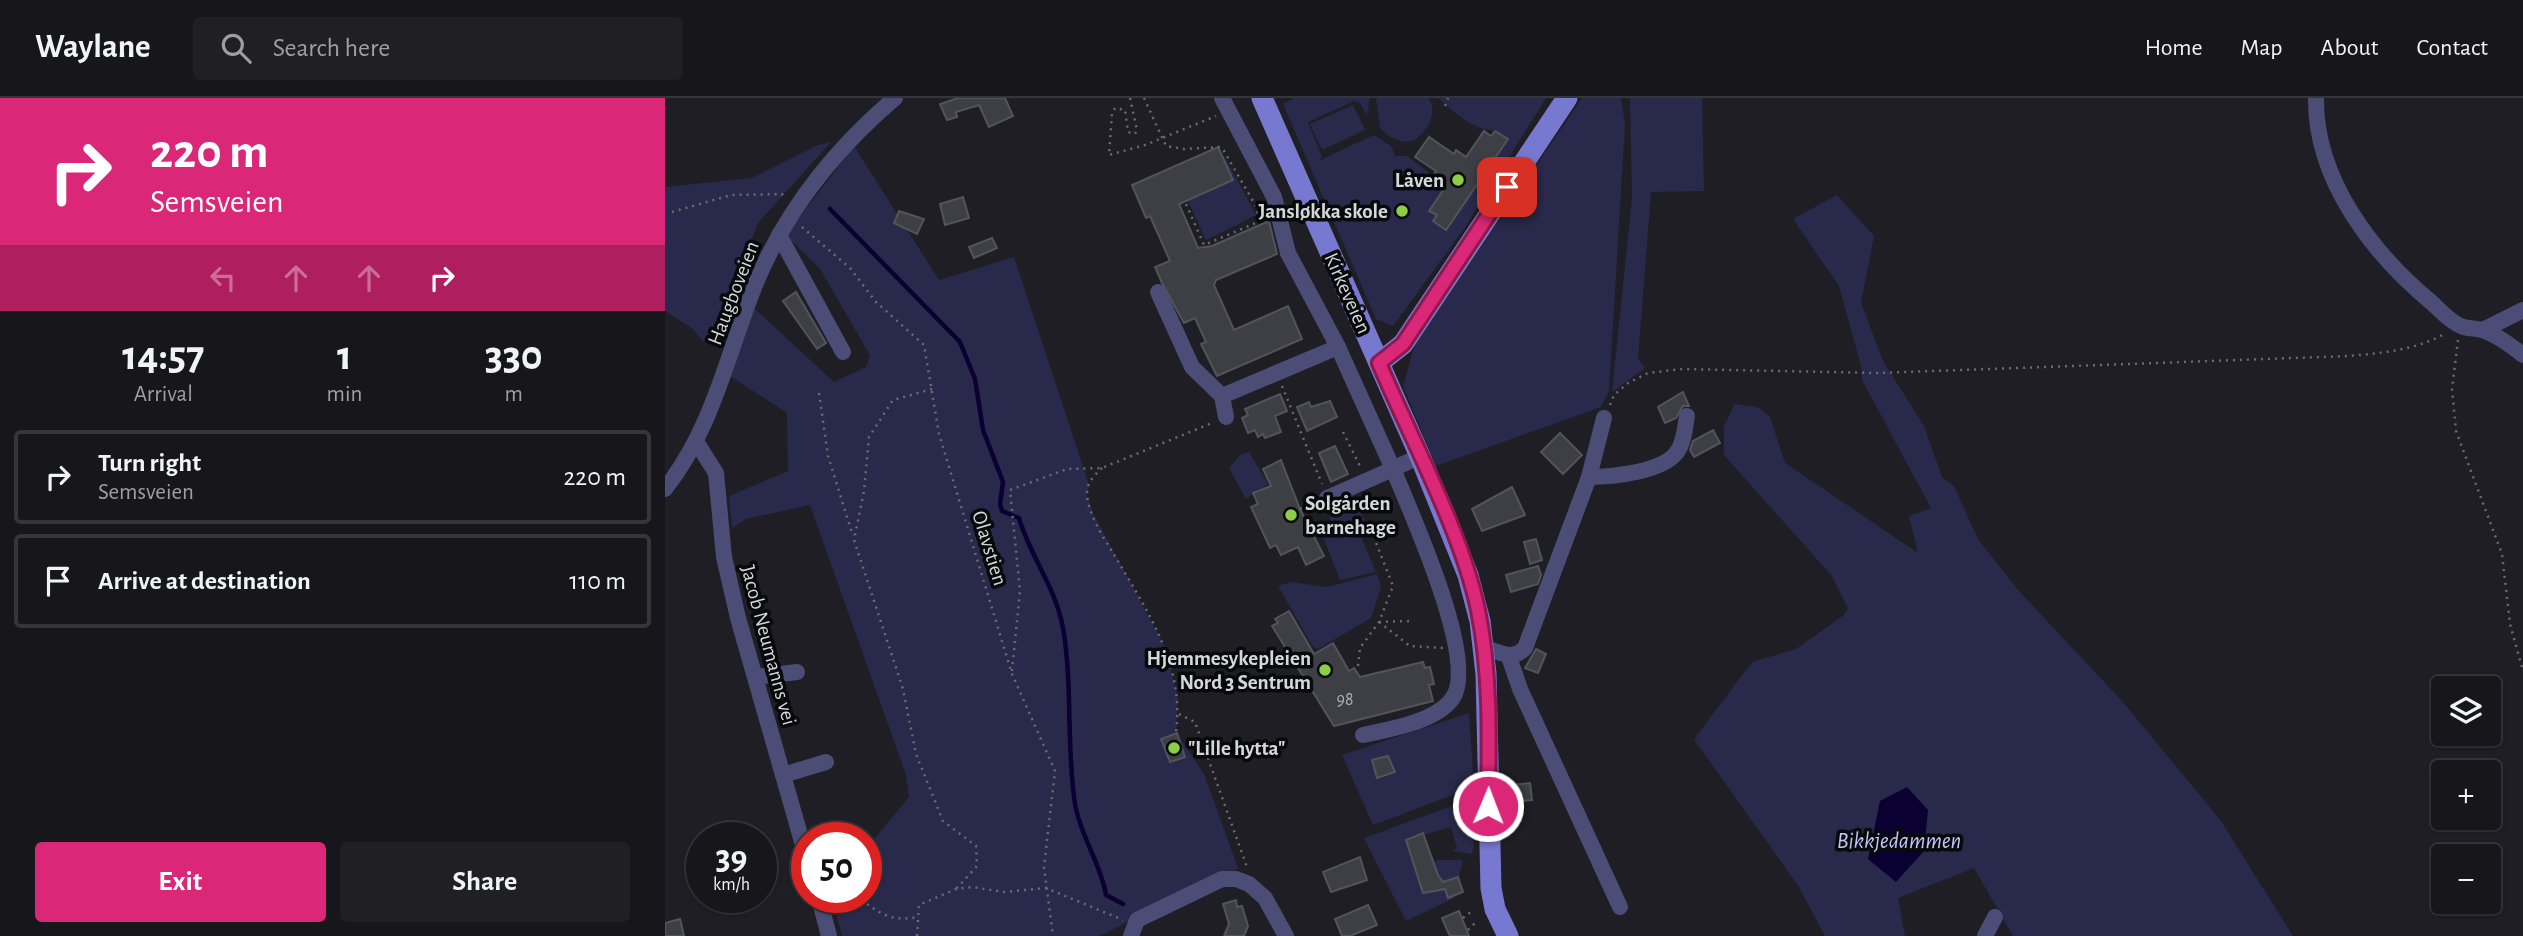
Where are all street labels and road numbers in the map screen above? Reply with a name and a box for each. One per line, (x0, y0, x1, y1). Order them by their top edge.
street label: Haugboveien (704, 238, 763, 348)
street label: Kirkeveien (1320, 250, 1375, 337)
street label: Olavstien (968, 508, 1011, 588)
street label: Jacob Neumanns vei (737, 563, 800, 727)

